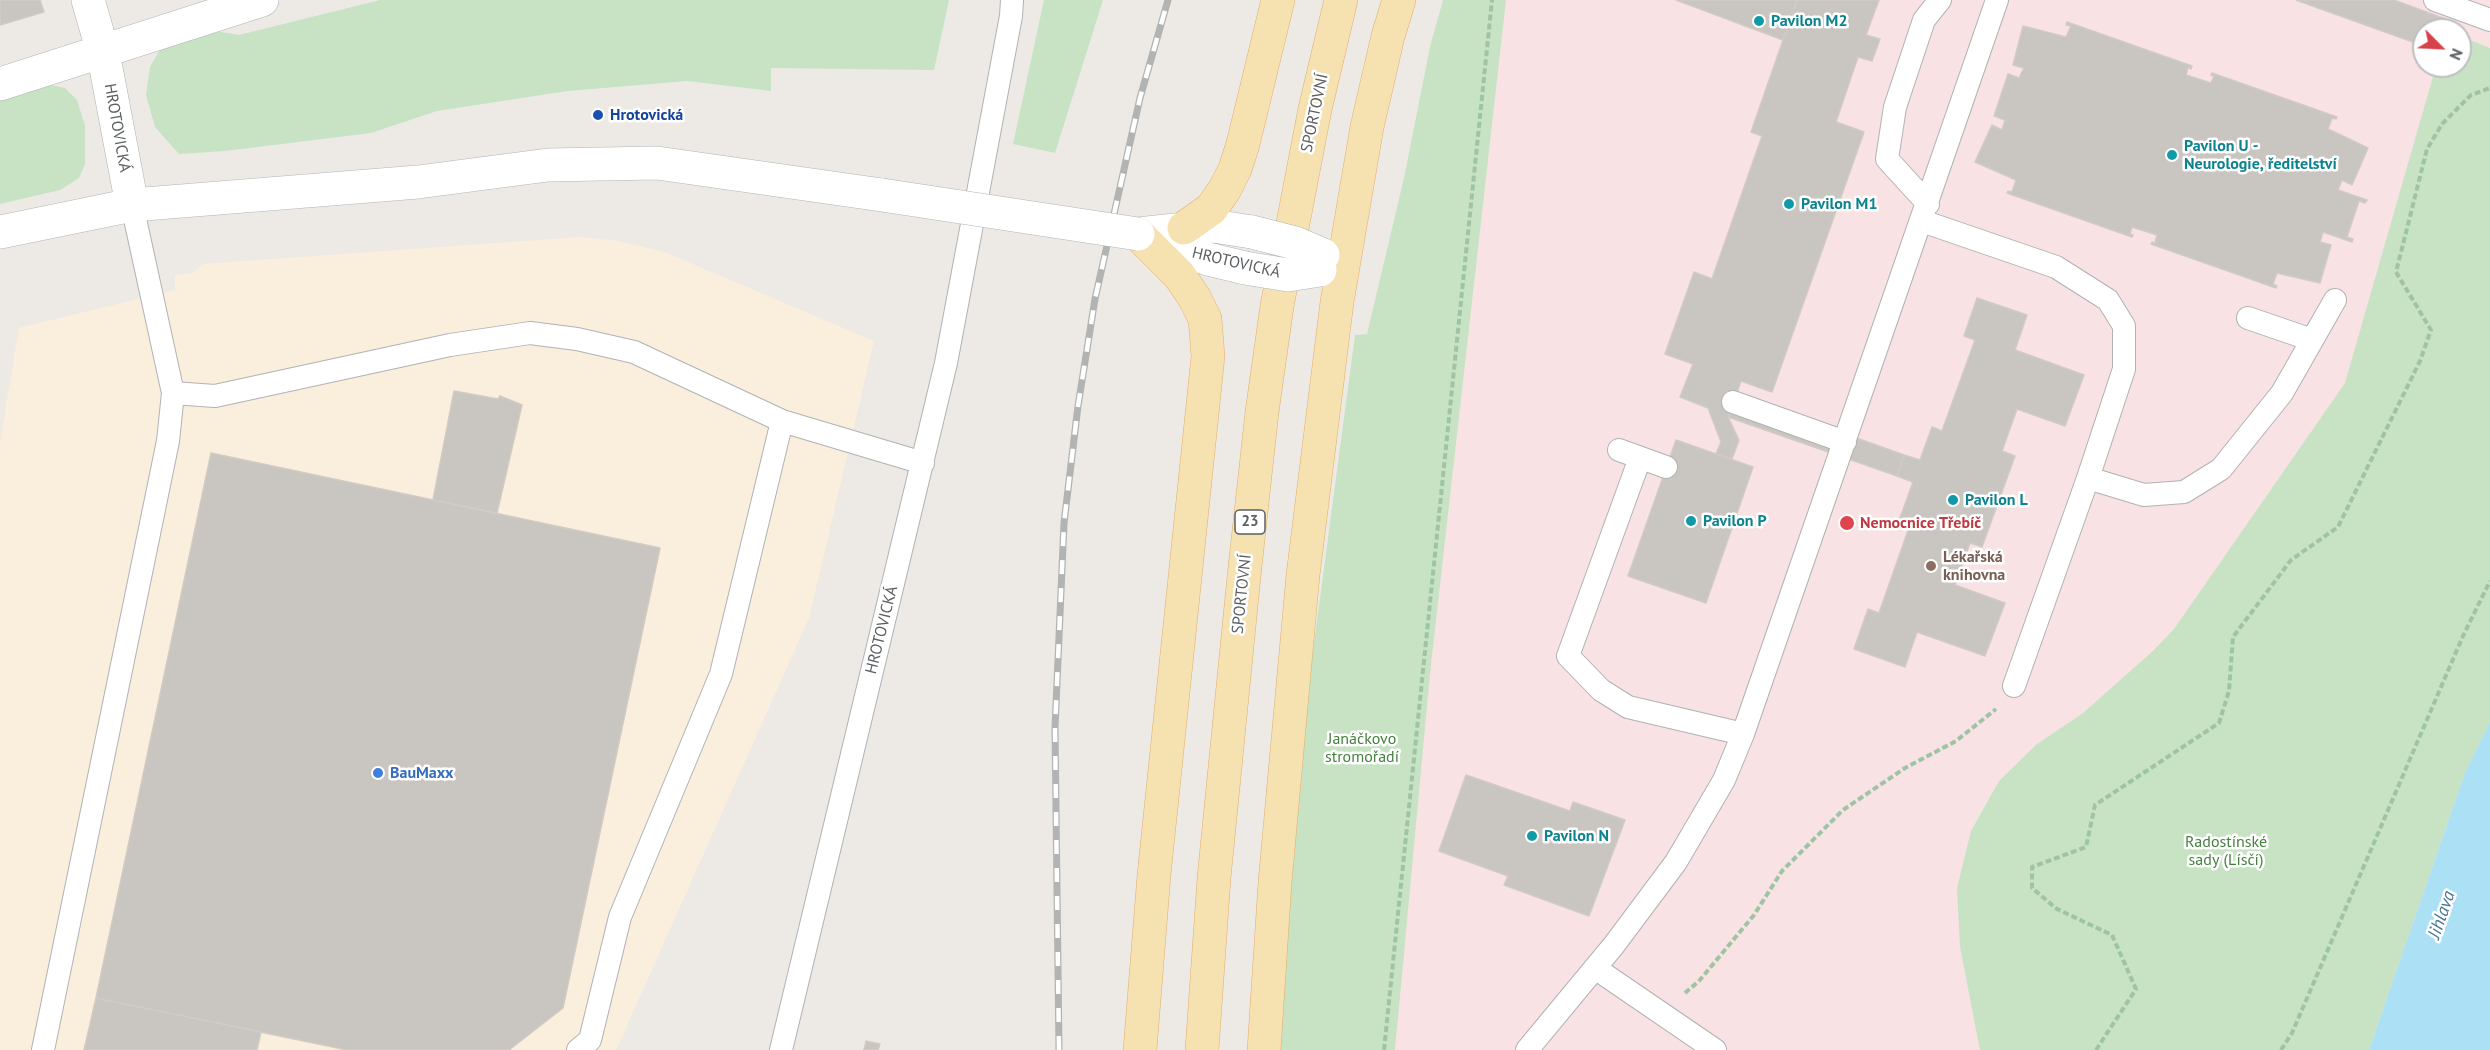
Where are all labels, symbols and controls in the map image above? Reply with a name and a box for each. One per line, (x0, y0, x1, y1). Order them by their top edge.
place label: Pavilon M2 (1771, 11, 1847, 31)
marker: Pavilon M2 (1752, 14, 1766, 28)
north arrow (2412, 18, 2472, 78)
text: N (2445, 46, 2468, 63)
street label: SPORTOVNÍ (1297, 72, 1333, 154)
street label: HROTOVICKÁ (100, 82, 134, 174)
place label: Hrotovická (610, 105, 683, 125)
marker: Hrotovická (591, 108, 605, 122)
place label: Pavilon U - Neurologie, ředitelství (2184, 136, 2337, 174)
marker: Pavilon U - Neurologie, ředitelství (2165, 148, 2179, 162)
place label: Pavilon M1 (1801, 194, 1877, 214)
marker: Pavilon M1 (1782, 197, 1796, 211)
street label: HROTOVICKÁ (1190, 244, 1282, 282)
place label: Pavilon L (1965, 490, 2028, 510)
marker: Pavilon L (1946, 493, 1960, 507)
road number: 23 (1235, 510, 1265, 534)
place label: Pavilon P (1703, 511, 1767, 531)
place label: Nemocnice Třebíč (1860, 513, 1981, 533)
marker: Pavilon P (1684, 514, 1698, 528)
marker: Nemocnice Třebíč (1838, 514, 1856, 532)
place label: Lékařská knihovna (1943, 547, 2005, 585)
street label: SPORTOVNÍ (1228, 553, 1256, 635)
marker: Lékařská knihovna (1924, 559, 1938, 573)
street label: HROTOVICKÁ (862, 584, 902, 676)
park label: Janáčkovo stromořadí (1325, 729, 1399, 767)
place label: BauMaxx (390, 763, 453, 783)
marker: BauMaxx (371, 766, 385, 780)
place label: Pavilon N (1544, 826, 1609, 846)
marker: Pavilon N (1525, 829, 1539, 843)
park label: Radostínské sady (Lísčí) (2185, 832, 2267, 870)
water label: Jihlava (2424, 888, 2460, 942)

